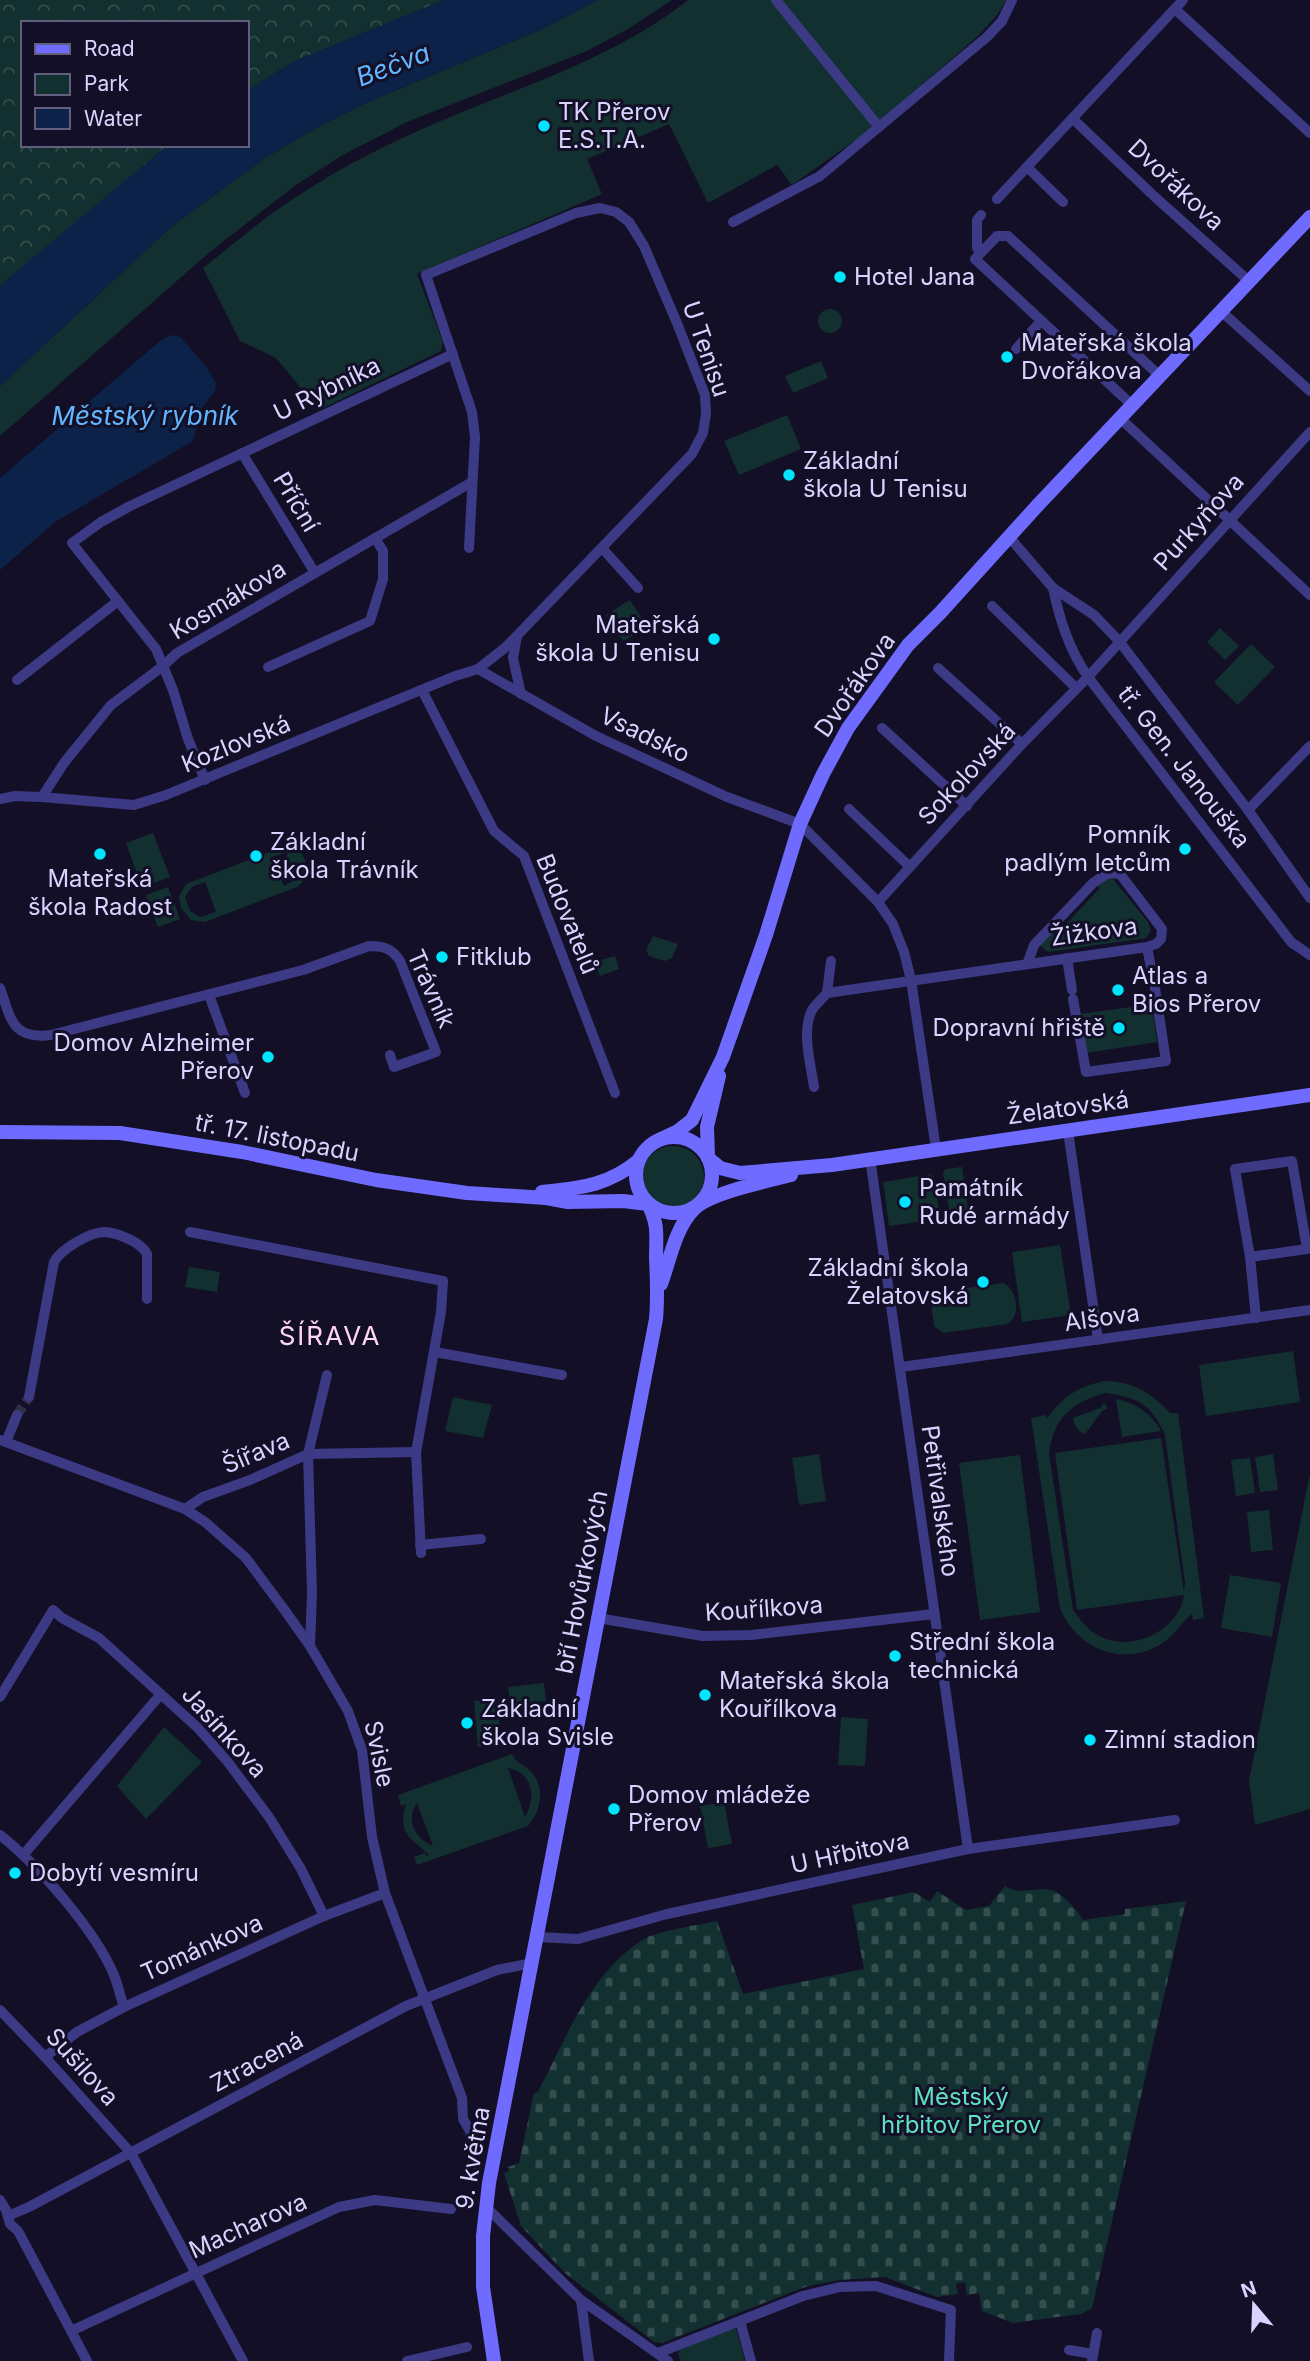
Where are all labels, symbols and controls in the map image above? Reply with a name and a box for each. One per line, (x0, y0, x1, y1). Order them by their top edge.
legend (21, 21, 248, 147)
text: Road (84, 36, 135, 61)
water label: Bečva (352, 36, 434, 93)
text: Park (84, 71, 129, 96)
place label: TK Přerov E.S.T.A. (558, 97, 670, 154)
text: Water (84, 106, 142, 131)
marker: TK Přerov E.S.T.A. (536, 118, 552, 134)
street label: Dvořákova (1122, 133, 1230, 236)
place label: Hotel Jana (854, 262, 975, 291)
marker: Hotel Jana (832, 269, 848, 285)
street label: U Tenisu (677, 297, 736, 400)
place label: Mateřská škola Dvořákova (1021, 328, 1192, 385)
marker: Mateřská škola Dvořákova (999, 349, 1015, 365)
street label: U Rybníka (269, 350, 385, 427)
water label: Městský rybník (51, 400, 239, 431)
place label: Základní škola U Tenisu (803, 446, 968, 503)
street label: Příční (267, 467, 325, 537)
marker: Základní škola U Tenisu (781, 467, 797, 483)
street label: Purkyňova (1148, 467, 1250, 576)
street label: Kosmákova (164, 554, 291, 646)
place label: Mateřská škola U Tenisu (535, 610, 700, 667)
street label: Dvořákova (808, 627, 901, 742)
marker: Mateřská škola U Tenisu (706, 631, 722, 647)
street label: tř. Gen. Janouška (1112, 680, 1257, 854)
street label: Vsadsko (596, 700, 695, 769)
street label: Kozlovská (177, 709, 295, 779)
street label: Sokolovská (912, 716, 1021, 831)
place label: Pomník padlým letcům (1004, 820, 1171, 877)
place label: Základní škola Trávník (270, 827, 419, 884)
marker: Pomník padlým letcům (1177, 841, 1193, 857)
marker: Mateřská škola Radost (92, 846, 108, 862)
marker: Základní škola Trávník (248, 848, 264, 864)
street label: Budovatelů (530, 850, 605, 978)
place label: Mateřská škola Radost (28, 864, 172, 921)
street label: Žižkova (1048, 910, 1139, 952)
place label: Fitklub (456, 942, 532, 971)
street label: Trávník (401, 945, 462, 1033)
marker: Fitklub (434, 949, 450, 965)
place label: Atlas a Bios Přerov (1132, 961, 1261, 1018)
marker: Atlas a Bios Přerov (1110, 982, 1126, 998)
place label: Dopravní hřiště (933, 1013, 1105, 1042)
marker: Dopravní hřiště (1111, 1020, 1127, 1036)
place label: Domov Alzheimer Přerov (53, 1028, 254, 1085)
marker: Domov Alzheimer Přerov (260, 1049, 276, 1065)
street label: Želatovská (1005, 1084, 1131, 1130)
street label: tř. 17. listopadu (193, 1107, 362, 1168)
place label: Památník Rudé armády (919, 1173, 1070, 1230)
marker: Památník Rudé armády (897, 1194, 913, 1210)
place label: Základní škola Želatovská (808, 1253, 969, 1310)
marker: Základní škola Želatovská (975, 1274, 991, 1290)
street label: Alšova (1062, 1298, 1141, 1337)
district label: ŠÍŘAVA (279, 1320, 381, 1351)
street label: Petřivalského (916, 1423, 965, 1579)
street label: Šířava (217, 1425, 294, 1480)
street label: bří Hovůrkových (549, 1488, 614, 1676)
street label: Kouřílkova (704, 1590, 824, 1627)
place label: Střední škola technická (909, 1627, 1055, 1684)
marker: Střední škola technická (887, 1648, 903, 1664)
place label: Mateřská škola Kouřílkova (719, 1666, 890, 1723)
street label: Jasínkova (176, 1680, 273, 1783)
marker: Mateřská škola Kouřílkova (697, 1687, 713, 1703)
place label: Základní škola Svisle (481, 1694, 614, 1751)
marker: Základní škola Svisle (459, 1715, 475, 1731)
street label: Svisle (358, 1718, 401, 1790)
place label: Zimní stadion (1104, 1725, 1256, 1754)
marker: Zimní stadion (1082, 1732, 1098, 1748)
place label: Domov mládeže Přerov (628, 1780, 810, 1837)
marker: Domov mládeže Přerov (606, 1801, 622, 1817)
street label: U Hřbitova (788, 1826, 912, 1879)
place label: Dobytí vesmíru (29, 1858, 199, 1887)
marker: Dobytí vesmíru (7, 1865, 23, 1881)
street label: Tománkova (136, 1908, 267, 1987)
street label: Sušilova (40, 2022, 125, 2112)
street label: Ztracená (205, 2025, 308, 2098)
park label: Městský hřbitov Přerov (881, 2082, 1041, 2139)
street label: 9. května (449, 2104, 496, 2211)
street label: Macharova (184, 2187, 311, 2264)
north arrow (1219, 2270, 1289, 2340)
text: N (1238, 2276, 1259, 2303)

